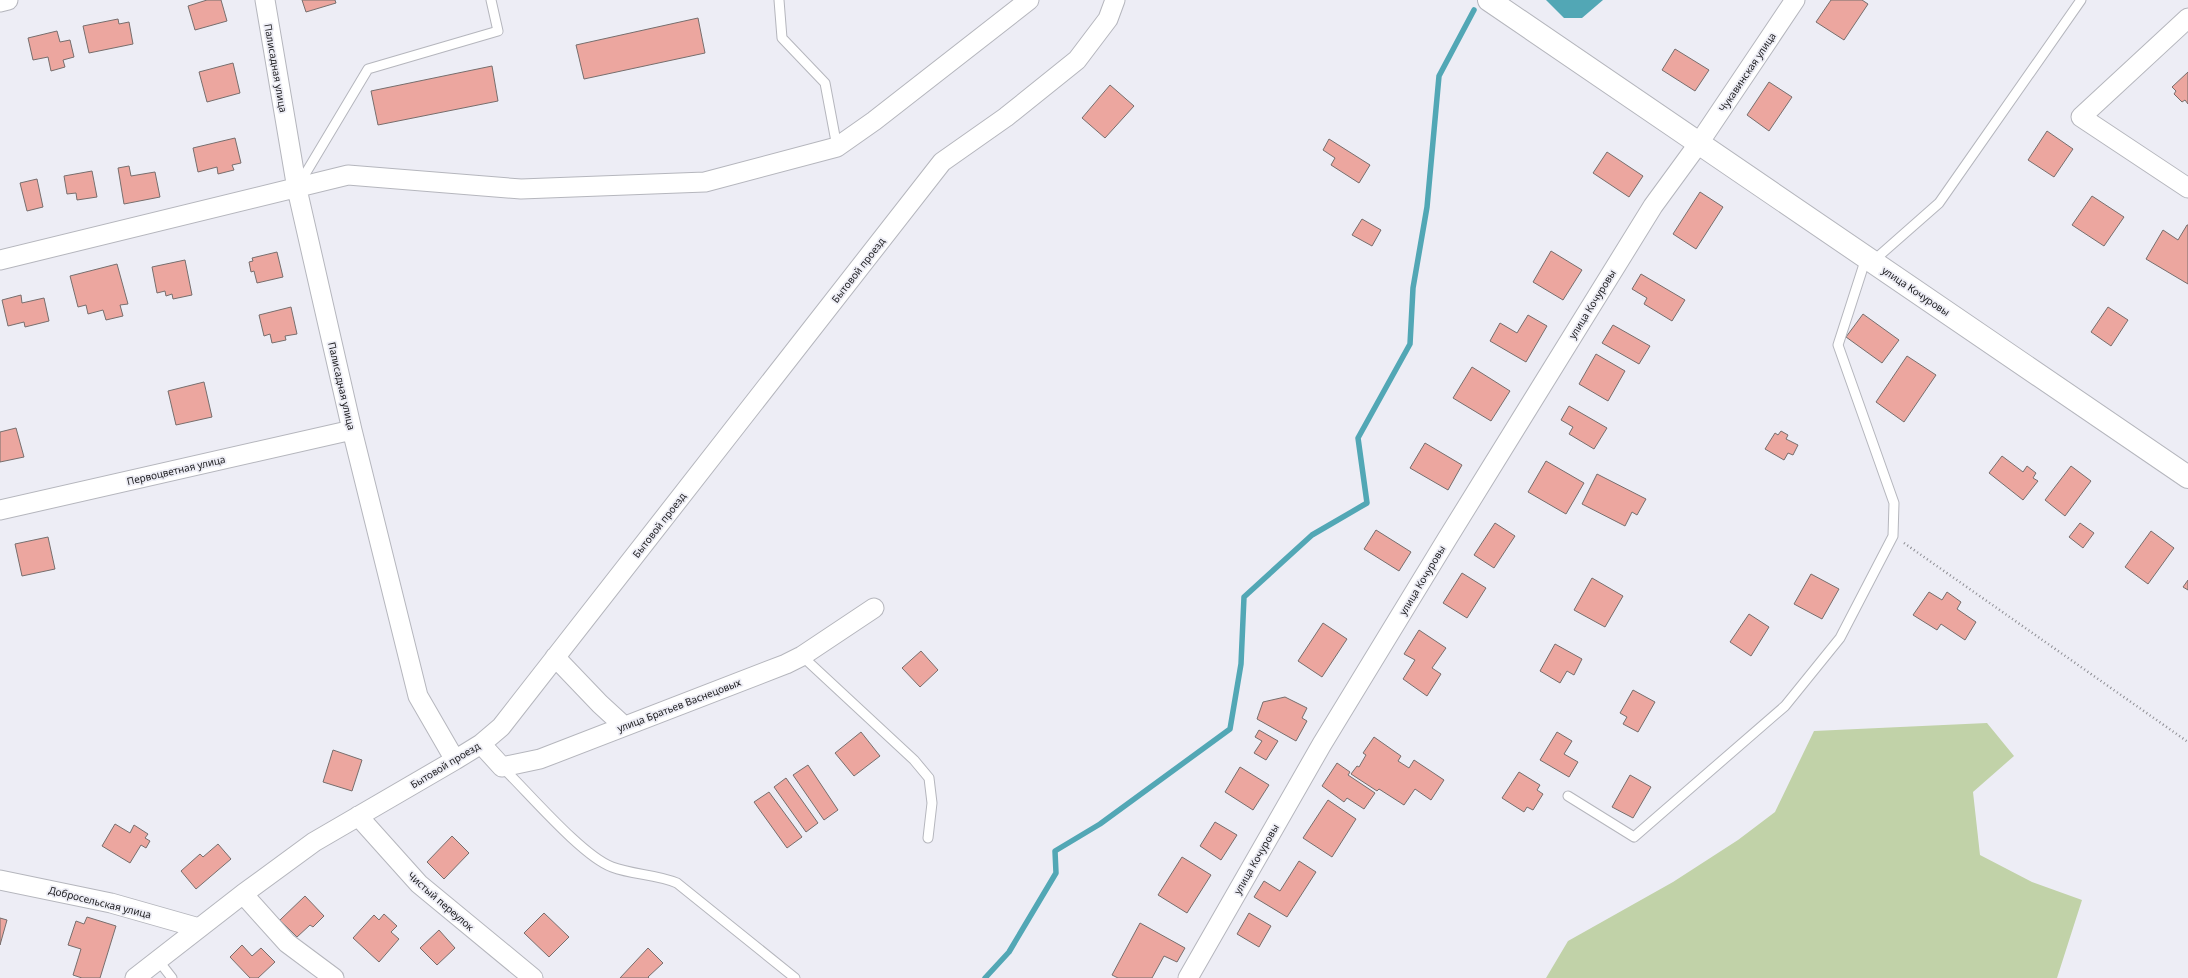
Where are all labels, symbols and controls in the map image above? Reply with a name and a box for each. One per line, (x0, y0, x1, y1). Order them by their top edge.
street label: Палисадная улица (261, 22, 291, 114)
street label: Чукавинская улица (1715, 30, 1779, 114)
street label: Бытовой проезд (828, 235, 888, 305)
street label: улица Кочуровы (1879, 263, 1953, 319)
street label: улица Кочуровы (1565, 267, 1619, 341)
street label: Палисадная улица (325, 341, 359, 431)
street label: Первоцветная улица (125, 452, 227, 488)
street label: Бытовой проезд (629, 490, 689, 560)
street label: улица Кочуровы (1396, 543, 1448, 617)
street label: улица Братьев Васнецовых (615, 675, 744, 735)
street label: Бытовой проезд (407, 739, 483, 791)
street label: улица Кочуровы (1230, 821, 1282, 897)
street label: Чистый переулок (405, 868, 478, 934)
street label: Добросельская улица (47, 882, 153, 922)

